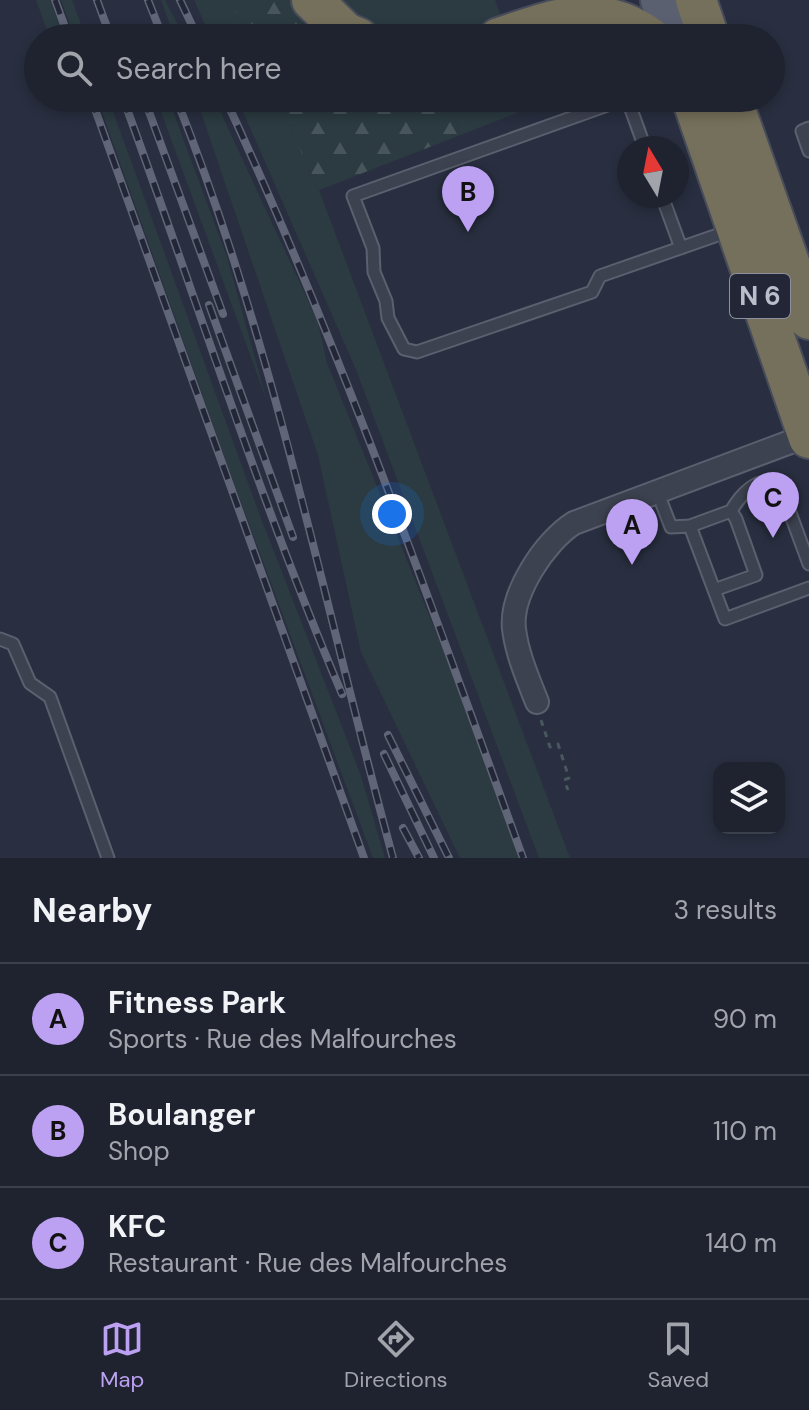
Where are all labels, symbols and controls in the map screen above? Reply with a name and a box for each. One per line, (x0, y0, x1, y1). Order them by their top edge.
search box (24, 24, 785, 112)
icon: search (52, 46, 96, 90)
text: Search here (116, 49, 282, 88)
north arrow (617, 136, 689, 208)
pin: B (442, 166, 494, 232)
road number: N 6 (730, 274, 790, 318)
pin: C (747, 472, 799, 538)
your location (372, 494, 412, 534)
pin: A (606, 499, 658, 565)
map controls (713, 762, 785, 834)
button: layers (713, 762, 785, 834)
text: Nearby (32, 888, 152, 933)
text: 3 results (674, 893, 777, 927)
text: Fitness Park (108, 983, 286, 1022)
text: A (49, 1002, 67, 1036)
text: 90 m (713, 1002, 777, 1036)
text: Sports · Rue des Malfourches (108, 1022, 457, 1056)
text: Boulanger (108, 1095, 256, 1134)
text: B (50, 1114, 66, 1148)
text: 110 m (713, 1114, 777, 1148)
text: Shop (108, 1134, 170, 1168)
text: KFC (108, 1207, 166, 1246)
text: C (48, 1226, 68, 1260)
text: 140 m (705, 1226, 777, 1260)
text: Restaurant · Rue des Malfourches (108, 1246, 507, 1280)
tab: Map (100, 1317, 144, 1394)
tab: Directions (344, 1317, 448, 1394)
tab: Saved (647, 1317, 709, 1394)

